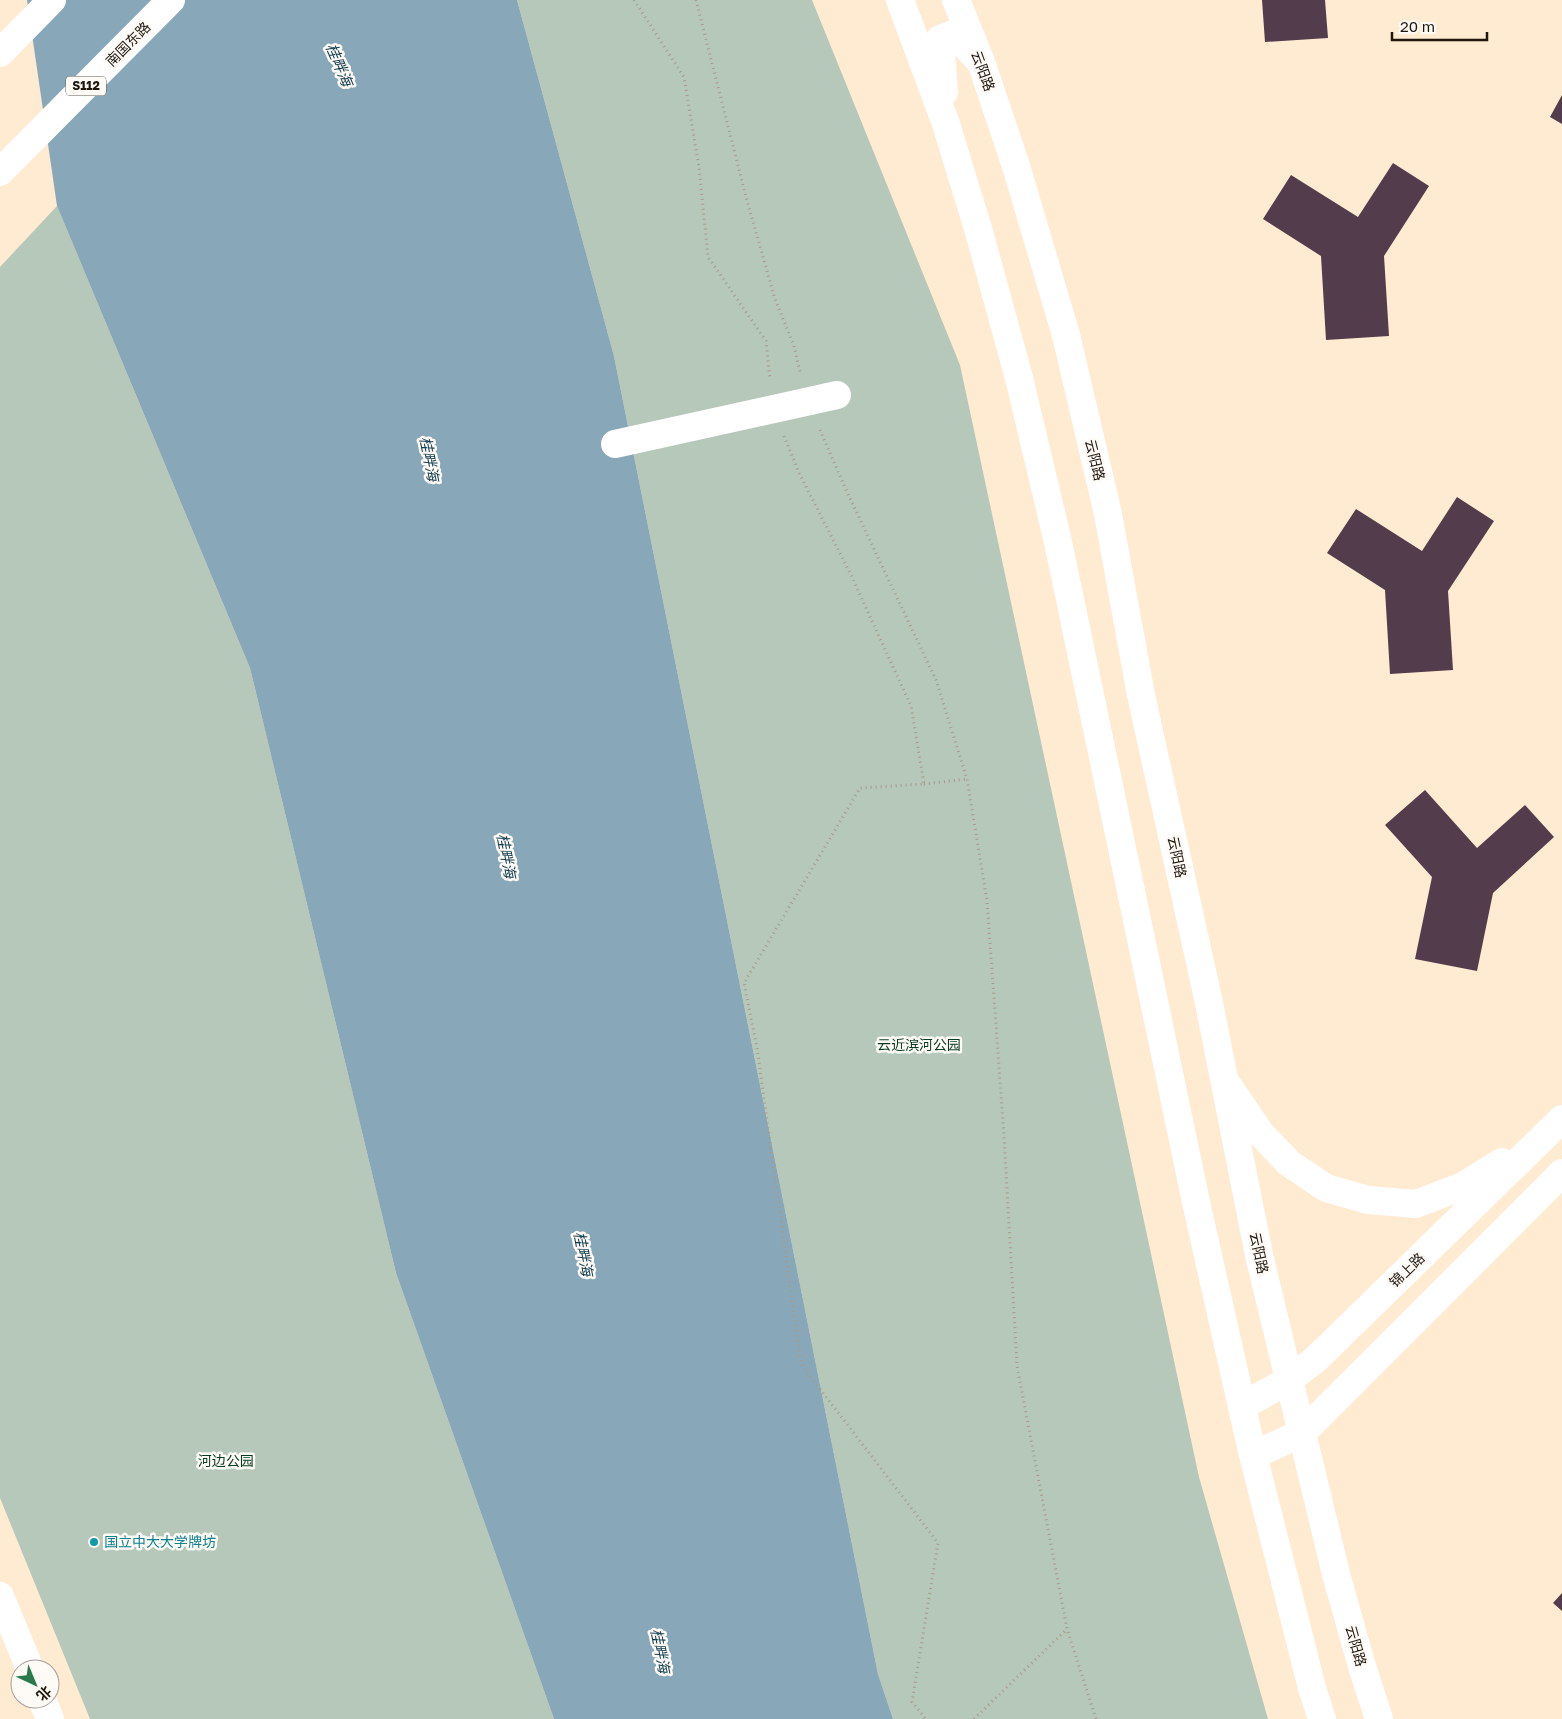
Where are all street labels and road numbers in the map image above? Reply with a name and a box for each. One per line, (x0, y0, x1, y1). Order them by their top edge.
street label: 南国东路 (102, 18, 153, 69)
street label: 云阳路 (968, 48, 999, 93)
road number: S112 (66, 76, 106, 95)
street label: 云阳路 (1082, 437, 1109, 482)
street label: 云阳路 (1165, 835, 1190, 879)
street label: 云阳路 (1247, 1231, 1272, 1275)
street label: 锦上路 (1386, 1249, 1428, 1290)
street label: 云阳路 (1343, 1623, 1370, 1668)

